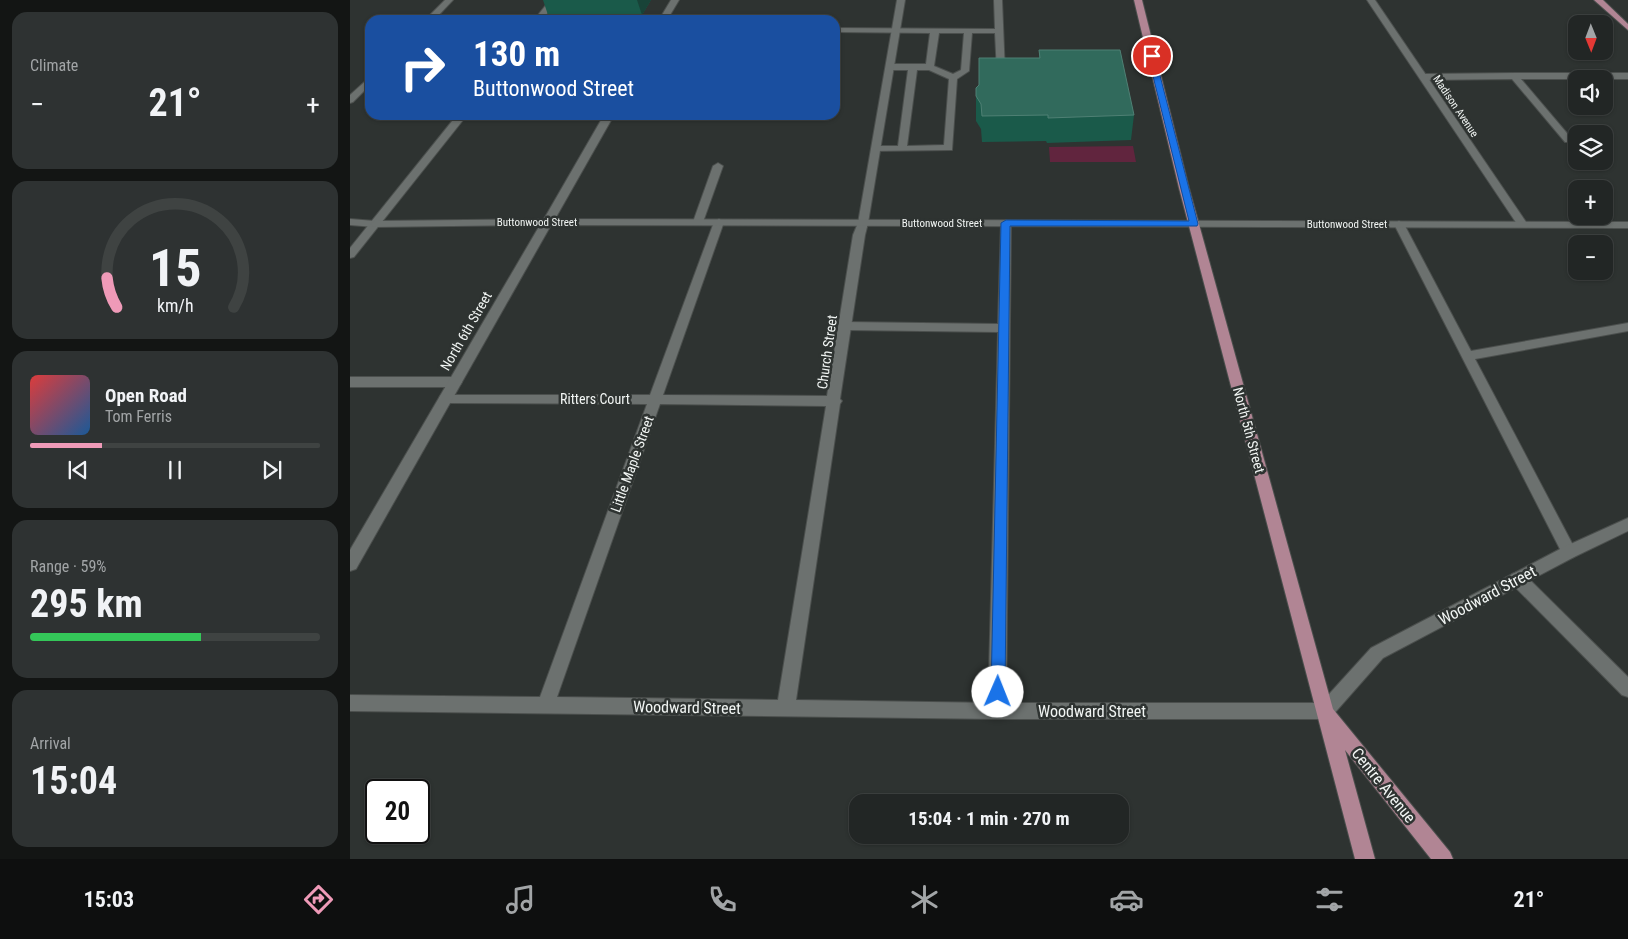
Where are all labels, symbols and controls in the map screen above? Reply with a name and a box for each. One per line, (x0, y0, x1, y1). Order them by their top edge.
north arrow (1568, 15, 1612, 60)
map controls (1568, 15, 1613, 280)
text: 130 m (473, 34, 560, 75)
icon: right (390, 35, 455, 100)
pin (1131, 35, 1173, 77)
icon: arrive (1138, 42, 1166, 70)
text: Climate (30, 56, 78, 75)
button: sound (1568, 70, 1613, 115)
street label: Madison Avenue (1430, 73, 1481, 140)
text: Buttonwood Street (473, 76, 634, 101)
text: 21° (148, 81, 202, 125)
text: − (30, 88, 44, 121)
text: + (306, 88, 320, 121)
button: layers (1568, 125, 1613, 170)
button: + (1568, 180, 1613, 225)
street label: Buttonwood Street (497, 216, 577, 229)
street label: Buttonwood Street (902, 217, 982, 230)
street label: Buttonwood Street (1307, 218, 1387, 231)
button: − (1568, 235, 1613, 280)
text: 15 (149, 238, 201, 299)
street label: North 6th Street (437, 289, 495, 373)
text: km/h (157, 295, 193, 316)
street label: Church Street (814, 314, 840, 390)
text: Open Road (105, 384, 187, 407)
street label: North 5th Street (1230, 385, 1268, 475)
street label: Ritters Court (560, 391, 630, 407)
text: Tom Ferris (105, 407, 172, 426)
street label: Little Maple Street (607, 414, 657, 514)
icon: previous (64, 456, 92, 484)
icon: pause (161, 456, 189, 484)
icon: next (258, 456, 286, 484)
text: Range · 59% (30, 557, 106, 576)
street label: Woodward Street (1435, 562, 1540, 629)
text: 295 km (30, 582, 143, 626)
position arrow (971, 665, 1023, 717)
street label: Woodward Street (633, 697, 741, 718)
street label: Woodward Street (1038, 702, 1146, 721)
text: Arrival (30, 734, 71, 753)
street label: Centre Avenue (1348, 744, 1420, 827)
text: 15:04 (30, 759, 117, 803)
speed limit sign: 20 (365, 779, 430, 844)
text: 15:04 · 1 min · 270 m (908, 807, 1070, 830)
icon: directions (301, 882, 336, 917)
icon: music (503, 882, 538, 917)
icon: phone (705, 882, 740, 917)
icon: climate (907, 882, 942, 917)
icon: car (1109, 882, 1144, 917)
icon: filters (1312, 882, 1347, 917)
text: 15:03 (84, 887, 134, 912)
text: 21° (1514, 887, 1544, 912)

